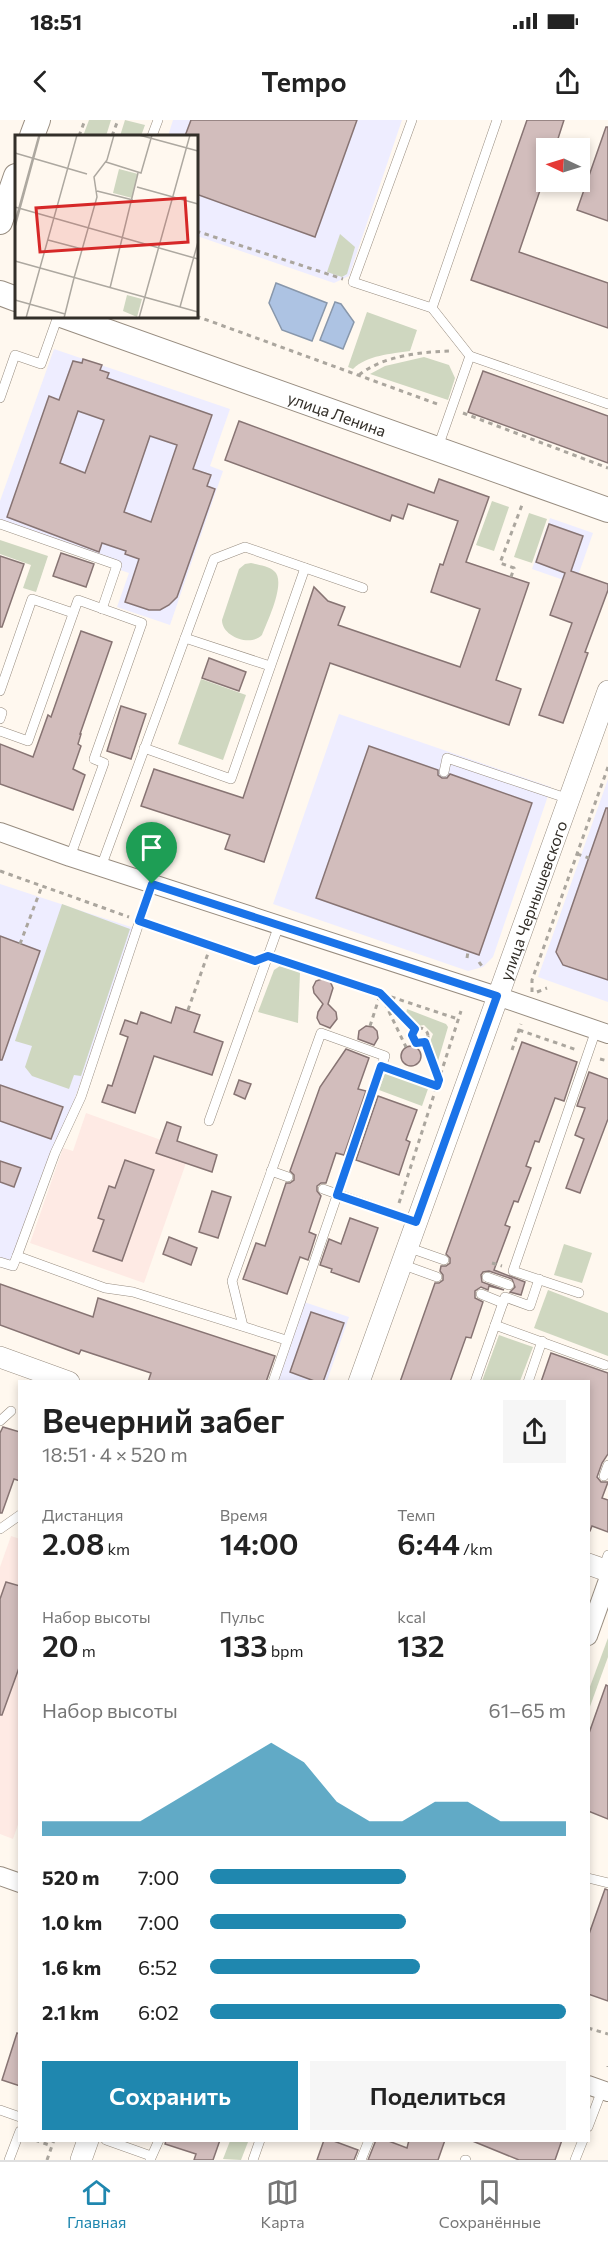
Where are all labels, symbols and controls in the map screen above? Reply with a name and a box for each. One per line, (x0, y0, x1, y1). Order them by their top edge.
text: 18:51 (30, 8, 82, 35)
icon: back (24, 65, 57, 98)
text: Tempo (261, 65, 347, 98)
icon: share (551, 65, 584, 98)
inset map (15, 135, 198, 318)
north arrow (536, 138, 590, 192)
map controls (536, 138, 590, 192)
street label: улица Ленина (285, 387, 389, 440)
street label: улица Чернышевского (495, 818, 570, 983)
pin (126, 822, 177, 884)
icon: arrive (135, 831, 168, 864)
text: Вечерний забег (42, 1399, 285, 1440)
button: share (503, 1400, 566, 1463)
text: 18:51 · 4 × 520 m (42, 1442, 188, 1466)
text: Дистанция (42, 1505, 123, 1524)
text: Время (220, 1505, 268, 1524)
text: Темп (397, 1505, 435, 1524)
text: 2.08 (42, 1524, 104, 1561)
text: 14:00 (220, 1524, 299, 1561)
text: 6:44 (397, 1524, 460, 1561)
text: km (104, 1539, 130, 1558)
text: /km (460, 1539, 493, 1558)
text: Набор высоты (42, 1607, 151, 1626)
text: Пульс (220, 1607, 265, 1626)
text: kcal (397, 1607, 426, 1626)
text: 20 (42, 1626, 79, 1663)
text: 133 (220, 1626, 268, 1663)
text: 132 (397, 1626, 445, 1663)
text: m (79, 1641, 96, 1660)
text: bpm (268, 1641, 304, 1660)
text: Набор высоты (42, 1698, 178, 1722)
text: 61–65 m (489, 1698, 566, 1722)
text: 520 m (42, 1865, 99, 1889)
text: 7:00 (138, 1865, 179, 1889)
text: 1.0 km (42, 1910, 102, 1934)
text: 7:00 (138, 1910, 179, 1934)
text: 1.6 km (42, 1955, 101, 1979)
text: 6:52 (138, 1955, 177, 1979)
text: 2.1 km (42, 2000, 99, 2024)
text: 6:02 (138, 2000, 179, 2024)
button: Сохранить (42, 2061, 298, 2130)
button: Поделиться (310, 2061, 566, 2130)
tab: Главная (67, 2176, 126, 2231)
tab: Карта (261, 2176, 305, 2231)
tab: Сохранённые (439, 2176, 541, 2231)

